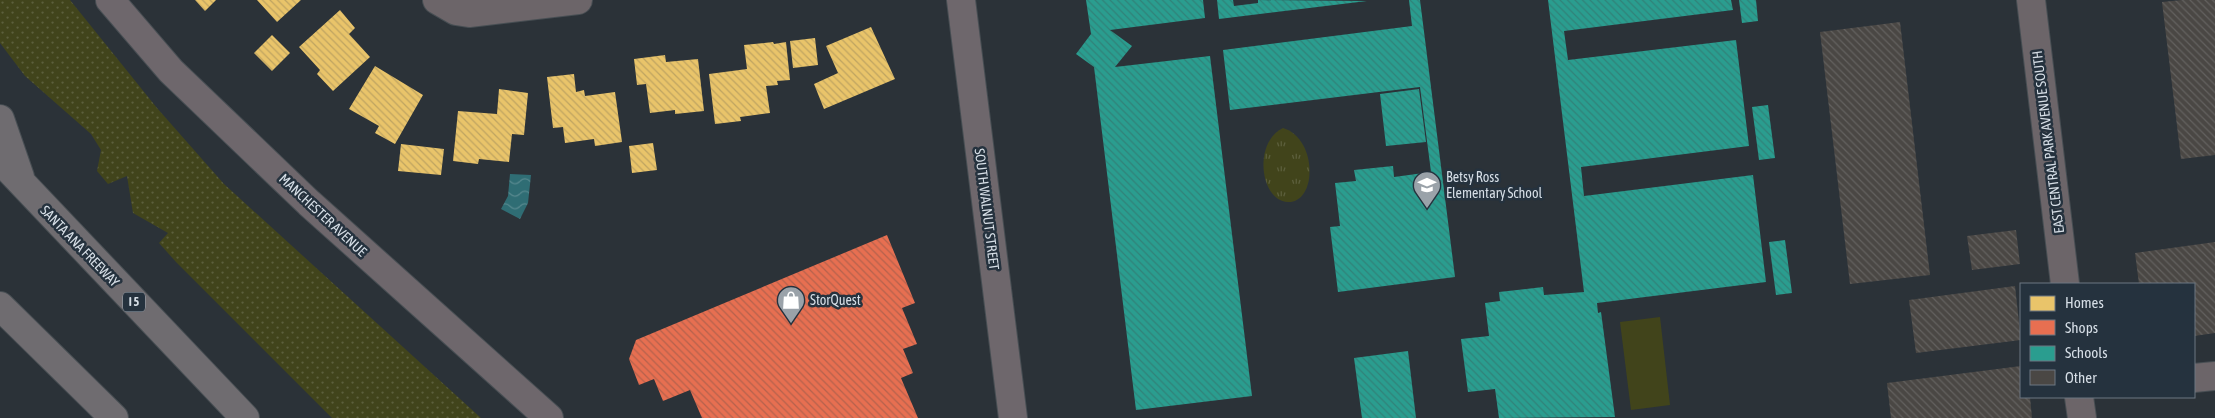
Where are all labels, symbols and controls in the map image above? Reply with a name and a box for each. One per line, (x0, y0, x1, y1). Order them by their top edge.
street label: EAST CENTRAL PARK AVENUE SOUTH (2029, 50, 2067, 234)
street label: SOUTH WALNUT STREET (972, 147, 1002, 271)
place label: Betsy Ross Elementary School (1446, 169, 1542, 201)
street label: MANCHESTER AVENUE (276, 170, 370, 260)
school or university icon: Betsy Ross Elementary School (1412, 170, 1442, 209)
street label: SANTA ANA FREEWAY (37, 202, 123, 290)
legend (2020, 283, 2195, 398)
shop icon: StorQuest (776, 285, 806, 324)
road number: I 5 (123, 292, 145, 312)
place label: StorQuest (810, 292, 861, 308)
text: Homes (2065, 294, 2104, 311)
text: Shops (2065, 319, 2098, 336)
text: Schools (2065, 344, 2108, 361)
text: Other (2065, 369, 2097, 386)

